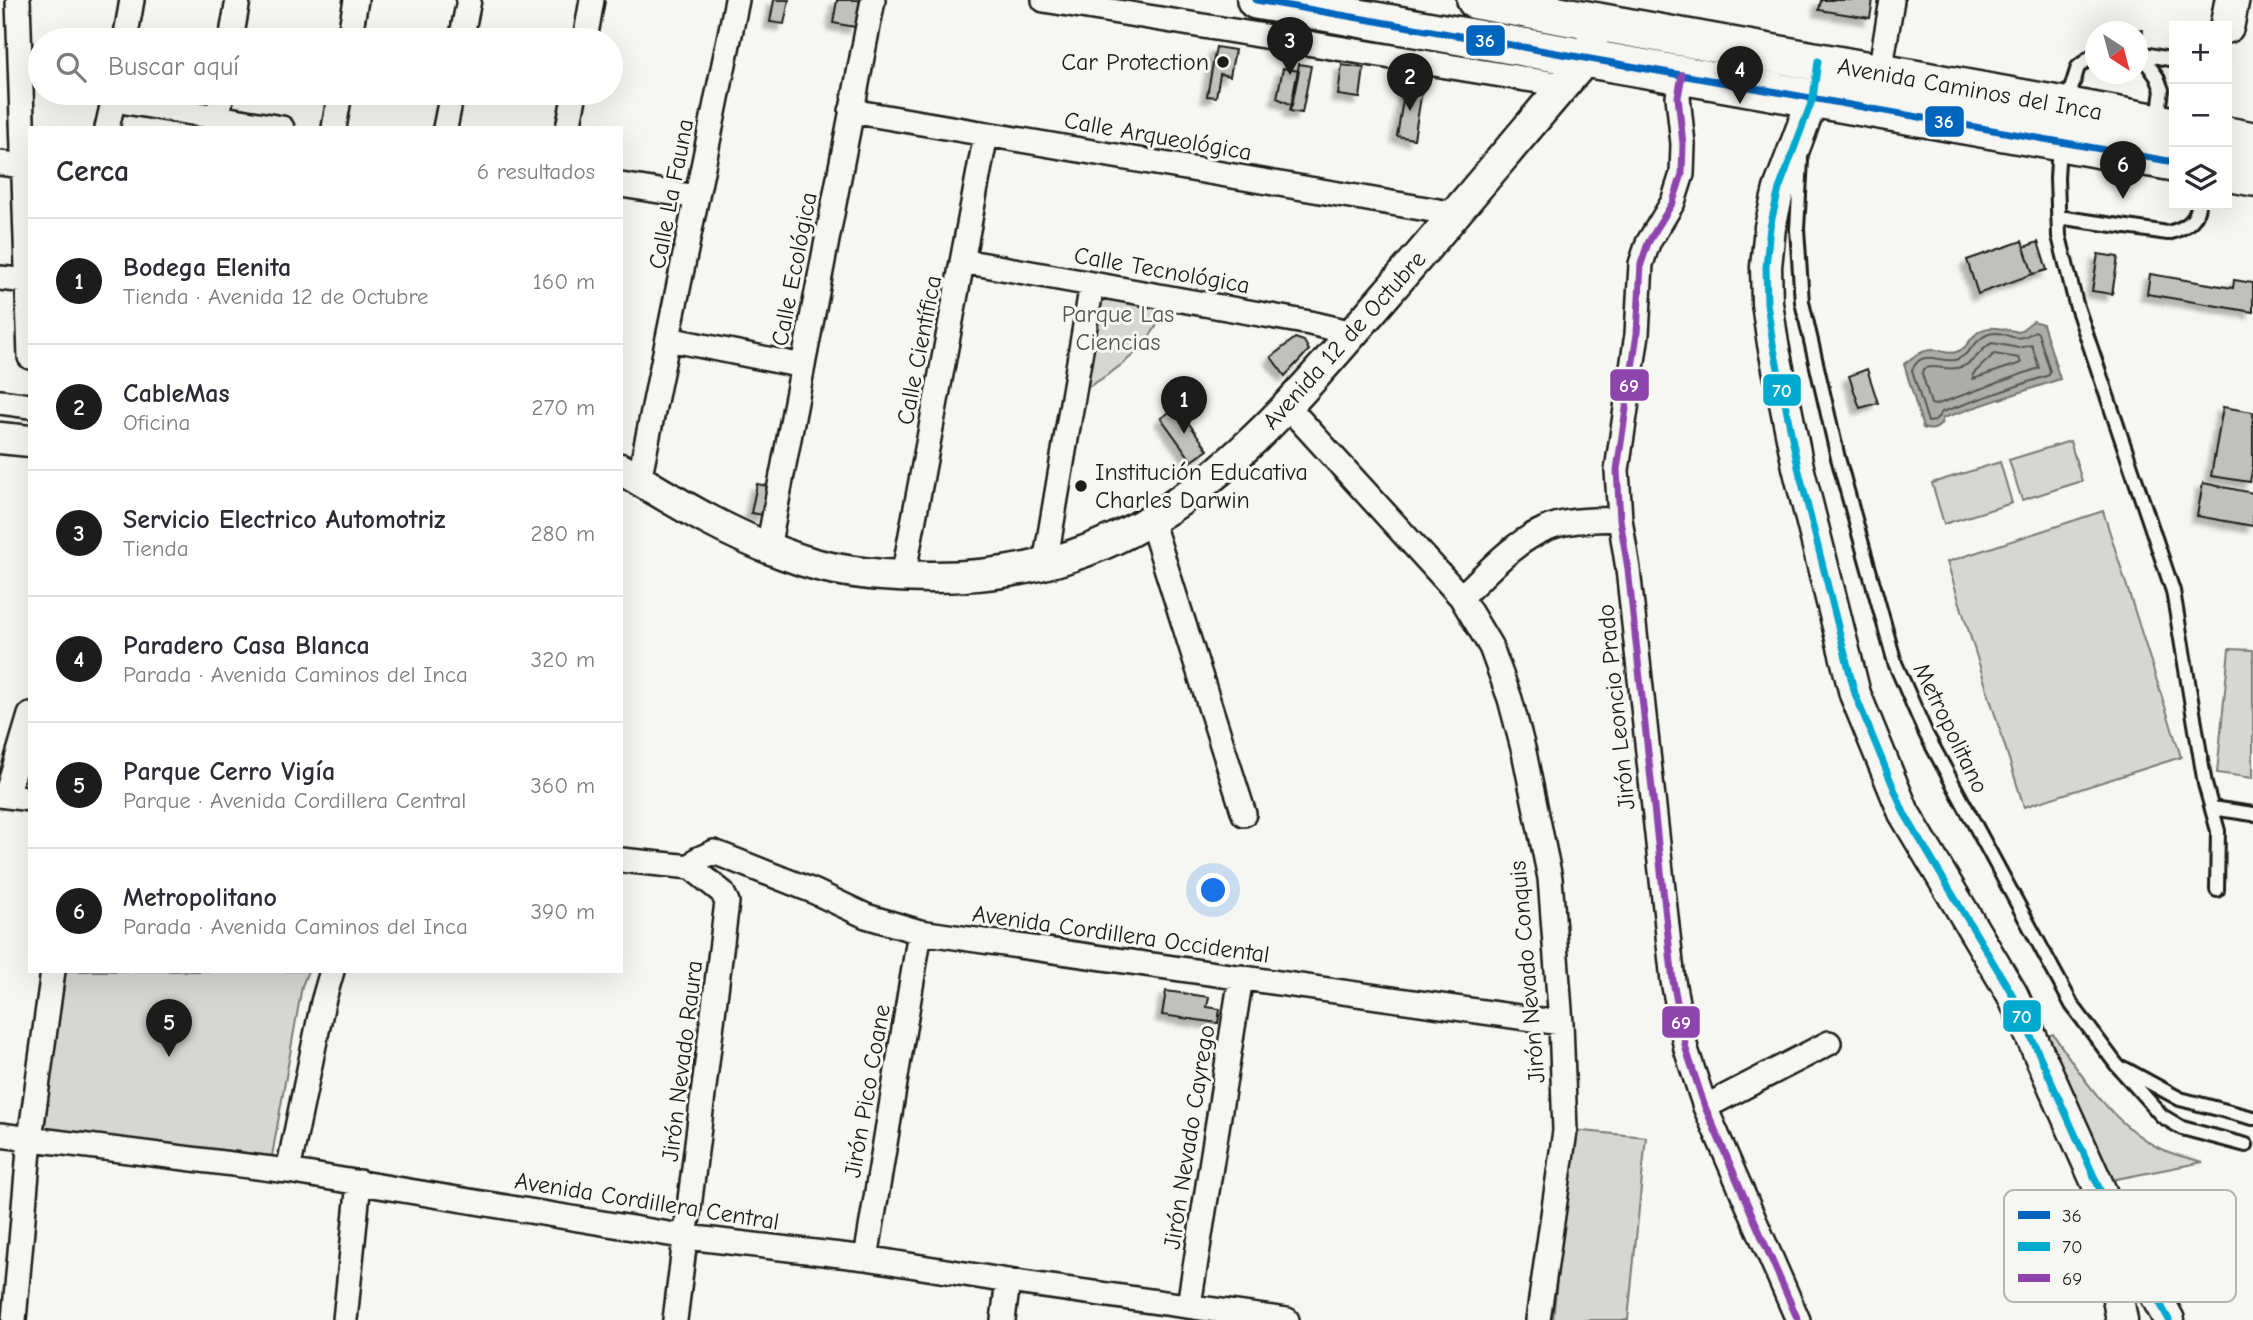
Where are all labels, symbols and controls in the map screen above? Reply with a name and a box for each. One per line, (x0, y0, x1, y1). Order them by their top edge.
pin: 3 (1267, 17, 1313, 75)
north arrow (2085, 21, 2148, 84)
map controls (2169, 21, 2232, 210)
button: + (2169, 21, 2232, 84)
line badge: 36 (1465, 24, 1506, 57)
search box (28, 28, 623, 105)
text: 36 (1475, 30, 1495, 52)
pin: 4 (1717, 46, 1763, 104)
icon: search (52, 48, 90, 86)
place label: Car Protection (1061, 48, 1209, 76)
text: Buscar aquí (108, 52, 239, 82)
street label: Avenida Caminos del Inca (1835, 52, 2105, 126)
pin: 2 (1387, 53, 1433, 111)
marker: Car Protection (1215, 54, 1231, 70)
button: − (2169, 84, 2232, 147)
line badge: 36 (1924, 105, 1965, 138)
street label: Calle Arqueológica (1062, 106, 1254, 166)
text: 36 (1934, 111, 1954, 133)
street label: Calle La Fauna (643, 117, 699, 271)
pin: 6 (2100, 141, 2146, 199)
button: layers (2169, 147, 2232, 210)
text: Cerca (56, 154, 129, 189)
text: 6 resultados (477, 158, 595, 185)
street label: Calle Ecológica (765, 190, 823, 348)
street label: Calle Tecnológica (1072, 241, 1252, 299)
street label: Avenida 12 de Octubre (1257, 245, 1431, 435)
text: Bodega Elenita (123, 253, 291, 283)
text: 1 (74, 268, 84, 295)
text: 160 m (533, 268, 595, 295)
street label: Calle Científica (891, 273, 947, 427)
text: Tienda · Avenida 12 de Octubre (123, 283, 429, 310)
park label: Parque Las Ciencias (1062, 300, 1174, 356)
line badge: 69 (1609, 368, 1650, 402)
line badge: 70 (1762, 373, 1802, 407)
text: 69 (1619, 375, 1639, 397)
pin: 1 (1161, 376, 1207, 434)
text: CableMas (123, 379, 230, 409)
text: 70 (1772, 380, 1792, 402)
text: 2 (73, 394, 85, 421)
text: 270 m (531, 394, 595, 421)
text: Oficina (123, 409, 190, 436)
place label: Institución Educativa Charles Darwin (1095, 458, 1308, 514)
marker: Institución Educativa Charles Darwin (1073, 478, 1089, 494)
text: Servicio Electrico Automotriz (123, 505, 446, 535)
text: 3 (73, 520, 85, 547)
text: 280 m (530, 520, 595, 547)
text: Tienda (123, 535, 189, 562)
street label: Jirón Leoncio Prado (1591, 603, 1641, 811)
text: Paradero Casa Blanca (123, 631, 370, 661)
text: 4 (74, 646, 84, 673)
text: 320 m (531, 646, 595, 673)
street label: Metropolitano (1907, 658, 1995, 798)
text: Parada · Avenida Caminos del Inca (123, 661, 468, 688)
text: Parque Cerro Vigía (123, 757, 335, 787)
text: 5 (73, 772, 85, 799)
text: 360 m (530, 772, 595, 799)
text: Parque · Avenida Cordillera Central (123, 787, 466, 814)
street label: Jirón Nevado Conquis (1503, 860, 1551, 1084)
your location (1196, 873, 1230, 907)
text: Metropolitano (123, 883, 277, 913)
text: 6 (73, 898, 85, 925)
text: 390 m (530, 898, 595, 925)
street label: Avenida Cordillera Occidental (971, 899, 1271, 969)
text: Parada · Avenida Caminos del Inca (123, 913, 468, 940)
street label: Jirón Nevado Raura (656, 959, 708, 1163)
pin: 5 (146, 999, 192, 1057)
line badge: 70 (2002, 999, 2042, 1033)
street label: Jirón Pico Coane (838, 1002, 896, 1180)
line badge: 69 (1661, 1005, 1701, 1039)
text: 70 (2012, 1006, 2032, 1028)
text: 69 (1671, 1012, 1691, 1034)
street label: Jirón Nevado Cayrego (1157, 1023, 1221, 1251)
street label: Avenida Cordillera Central (513, 1166, 781, 1236)
legend (2004, 1190, 2236, 1302)
text: 36 (2062, 1205, 2082, 1227)
text: 70 (2062, 1236, 2083, 1258)
text: 69 (2062, 1268, 2082, 1290)

